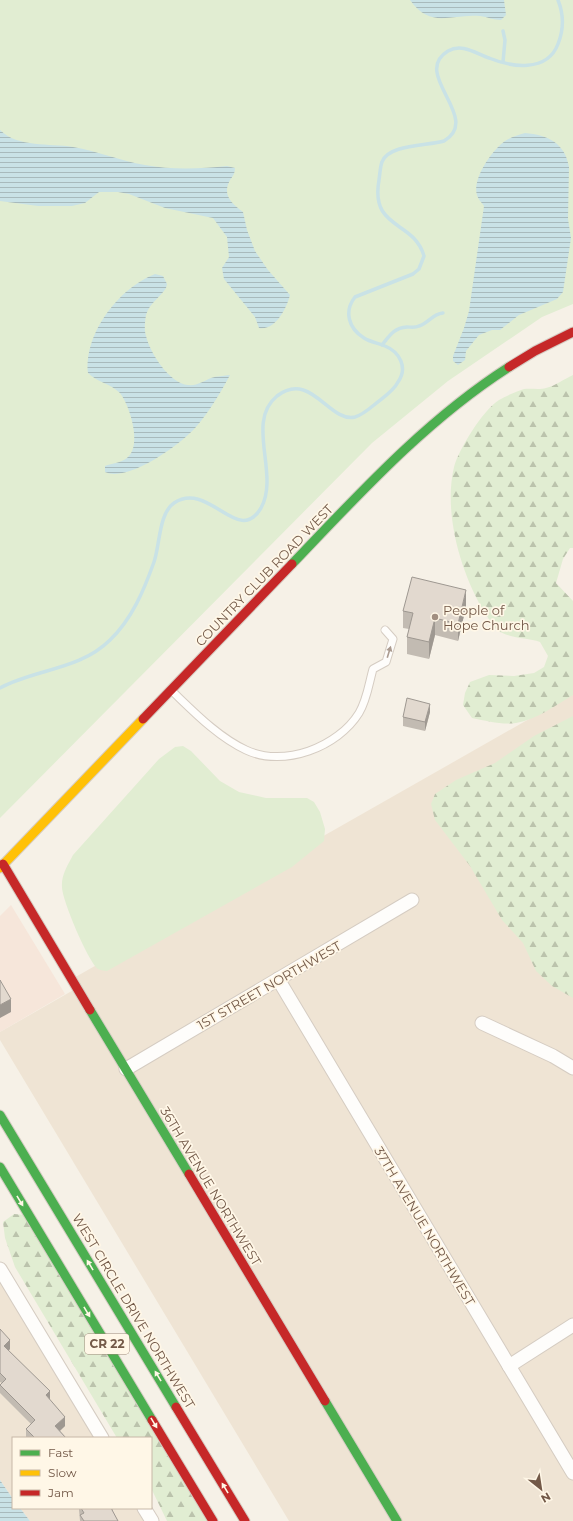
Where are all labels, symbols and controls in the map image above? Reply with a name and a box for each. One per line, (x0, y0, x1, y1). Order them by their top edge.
street label: COUNTRY CLUB ROAD WEST (192, 500, 336, 649)
place label: People of Hope Church (443, 602, 530, 633)
marker: People of Hope Church (430, 612, 440, 622)
one-way arrow (386, 645, 392, 657)
street label: 1ST STREET NORTHWEST (194, 937, 344, 1033)
street label: 36TH AVENUE NORTHWEST (157, 1104, 265, 1269)
street label: 37TH AVENUE NORTHWEST (371, 1144, 479, 1309)
one-way arrow (17, 1195, 24, 1207)
street label: WEST CIRCLE DRIVE NORTHWEST (69, 1210, 199, 1412)
one-way arrow (87, 1259, 94, 1271)
one-way arrow (84, 1306, 91, 1318)
road number: CR 22 (85, 1334, 129, 1354)
one-way arrow (154, 1370, 161, 1382)
one-way arrow (151, 1417, 158, 1429)
legend (12, 1437, 152, 1509)
text: Fast (48, 1445, 73, 1460)
text: Slow (48, 1465, 77, 1480)
north arrow (521, 1469, 561, 1509)
one-way arrow (221, 1482, 228, 1494)
text: Jam (47, 1485, 74, 1500)
text: N (539, 1489, 553, 1506)

